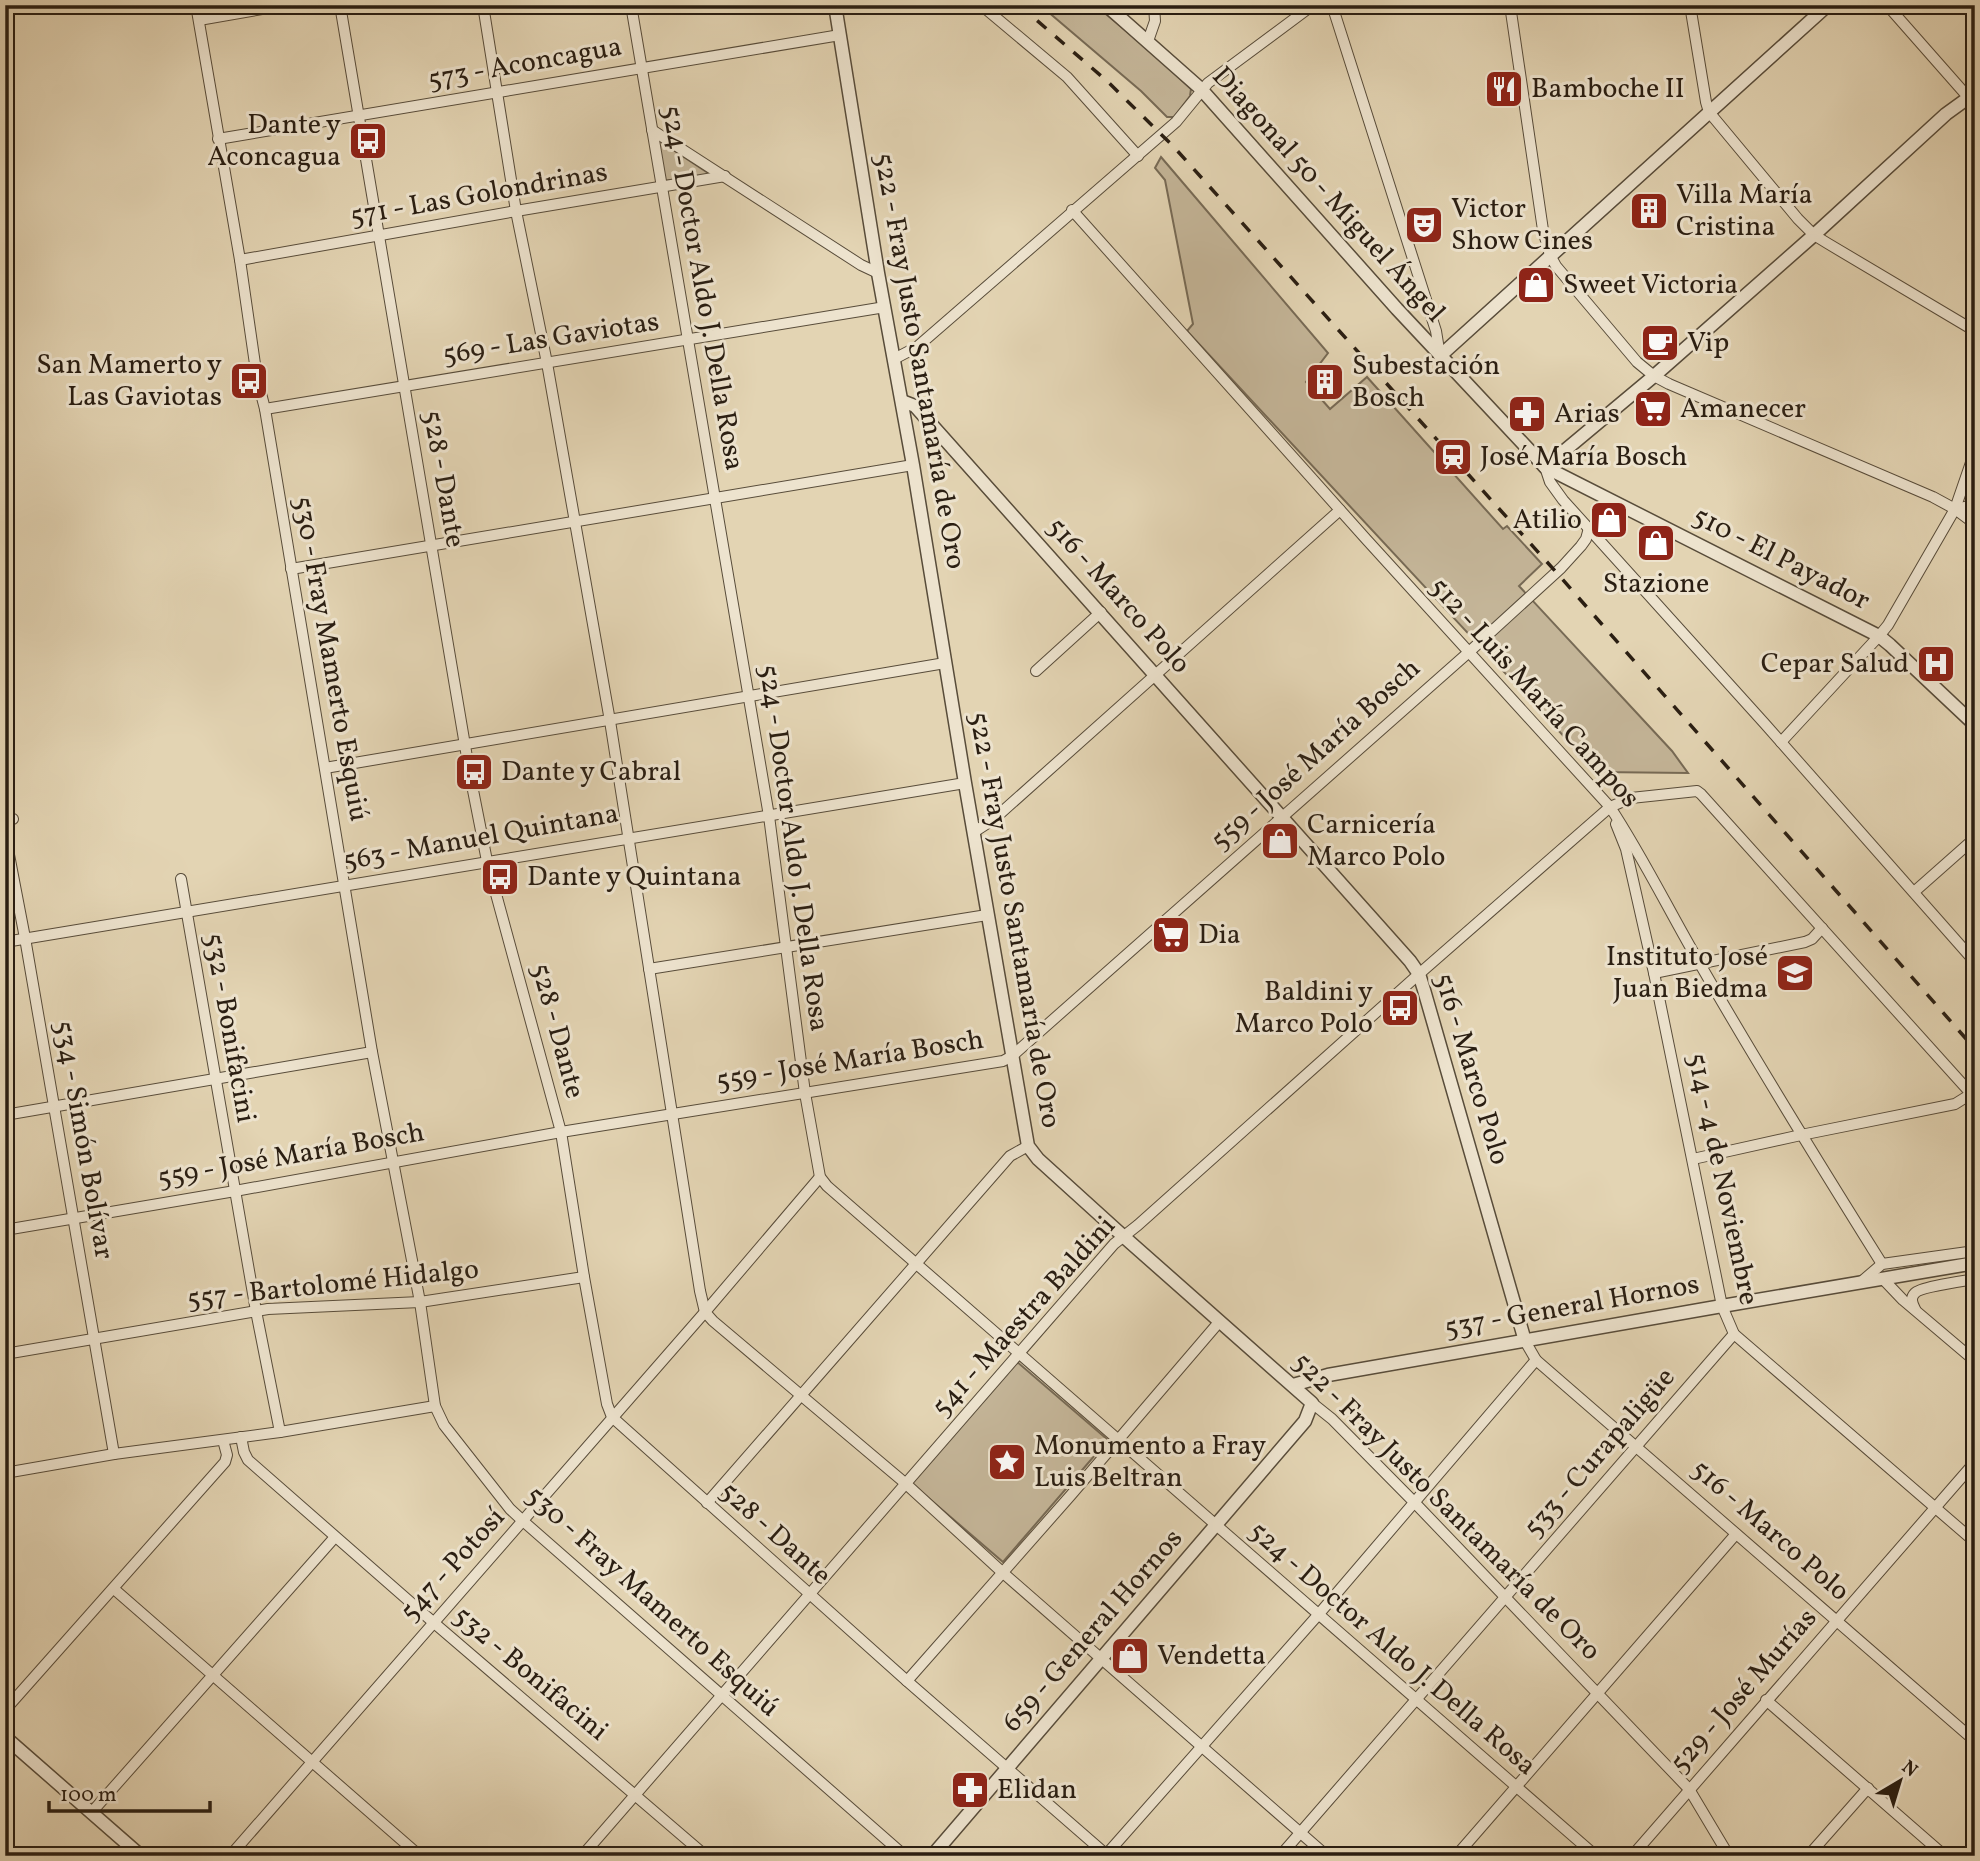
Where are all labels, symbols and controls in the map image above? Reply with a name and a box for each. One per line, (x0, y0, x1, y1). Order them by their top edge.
street label: 573 - Aconcagua (425, 28, 625, 100)
street label: Diagonal 50 - Miguel Ángel (1202, 58, 1454, 332)
restaurant icon: Bamboche II (1483, 68, 1525, 110)
place label: Bamboche II (1531, 70, 1685, 109)
street label: 524 - Doctor Aldo J. Della Rosa (651, 102, 753, 474)
place label: Dante y Aconcagua (207, 106, 341, 177)
bus stop icon: Dante y Aconcagua (347, 120, 389, 162)
street label: 522 - Fray Justo Santamaría de Oro (863, 150, 975, 572)
street label: 571 - Las Golondrinas (347, 153, 611, 237)
place label: Villa María Cristina (1676, 176, 1813, 247)
place label: Victor Show Cines (1451, 190, 1593, 261)
building icon: Villa María Cristina (1628, 190, 1670, 232)
theatre icon: Victor Show Cines (1403, 204, 1445, 246)
shop icon: Sweet Victoria (1515, 264, 1557, 306)
place label: Sweet Victoria (1563, 266, 1738, 305)
street label: 569 - Las Gaviotas (440, 303, 662, 375)
cafe icon: Vip (1639, 322, 1681, 364)
place label: Vip (1687, 324, 1729, 363)
place label: San Mamerto y Las Gaviotas (36, 346, 222, 417)
place label: Subestación Bosch (1352, 347, 1500, 418)
bus stop icon: San Mamerto y Las Gaviotas (228, 360, 270, 402)
building icon: Subestación Bosch (1304, 361, 1346, 403)
supermarket icon: Amanecer (1632, 388, 1674, 430)
place label: Amanecer (1680, 390, 1806, 429)
pharmacy icon: Arias (1506, 393, 1548, 435)
place label: Arias (1554, 395, 1620, 434)
street label: 528 - Dante (412, 407, 474, 551)
station icon: José María Bosch (1432, 436, 1474, 478)
place label: José María Bosch (1480, 438, 1688, 477)
street label: 530 - Fray Mamerto Esquiú (282, 493, 378, 825)
street label: 510 - El Payador (1685, 497, 1877, 621)
shop icon: Atilio (1588, 499, 1630, 541)
place label: Atilio (1513, 501, 1582, 540)
street label: 516 - Marco Polo (1037, 509, 1199, 683)
shop icon: Stazione (1635, 522, 1677, 564)
place label: Stazione (1603, 565, 1709, 604)
street label: 512 - Luis María Campos (1420, 569, 1648, 817)
hospital icon: Cepar Salud (1915, 643, 1957, 685)
place label: Cepar Salud (1761, 645, 1909, 684)
street label: 559 - José María Bosch (1203, 650, 1429, 860)
street label: 524 - Doctor Aldo J. Della Rosa (748, 662, 838, 1034)
street label: 522 - Fray Justo Santamaría de Oro (958, 709, 1070, 1131)
bus stop icon: Dante y Cabral (453, 751, 495, 793)
place label: Dante y Cabral (501, 753, 681, 792)
street label: 563 - Manuel Quintana (340, 795, 622, 881)
place label: Carnicería Marco Polo (1307, 806, 1445, 877)
shop icon: Carnicería Marco Polo (1259, 820, 1301, 862)
bus stop icon: Dante y Quintana (479, 856, 521, 898)
place label: Dante y Quintana (527, 858, 741, 897)
supermarket icon: Dia (1150, 914, 1192, 956)
place label: Dia (1198, 916, 1241, 955)
street label: 532 - Bonifacini (193, 930, 265, 1126)
place label: Instituto José Juan Biedma (1606, 938, 1768, 1009)
school or university icon: Instituto José Juan Biedma (1774, 952, 1816, 994)
street label: 528 - Dante (520, 959, 594, 1103)
street label: 516 - Marco Polo (1423, 968, 1519, 1170)
place label: Baldini y Marco Polo (1235, 973, 1373, 1044)
bus stop icon: Baldini y Marco Polo (1379, 987, 1421, 1029)
street label: 534 - Simón Bolívar (43, 1018, 123, 1263)
street label: 559 - José María Bosch (713, 1021, 987, 1101)
street label: 514 - 4 de Noviembre (1676, 1049, 1768, 1309)
street label: 559 - José María Bosch (155, 1113, 427, 1199)
street label: 541 - Maestra Baldini (923, 1208, 1125, 1426)
street label: 557 - Bartolomé Hidalgo (185, 1250, 481, 1320)
street label: 537 - General Hornos (1442, 1265, 1702, 1349)
street label: 522 - Fray Justo Santamaría de Oro (1283, 1344, 1609, 1670)
street label: 533 - Curapaligüe (1515, 1360, 1685, 1546)
place label: Monumento a Fray Luis Beltran (1034, 1427, 1266, 1498)
place icon: Monumento a Fray Luis Beltran (986, 1441, 1028, 1483)
street label: 516 - Marco Polo (1682, 1451, 1858, 1611)
street label: 528 - Dante (711, 1473, 839, 1595)
street label: 530 - Fray Mamerto Esquiú (517, 1477, 787, 1727)
street label: 547 - Potosí (391, 1499, 515, 1630)
street label: 524 - Doctor Aldo J. Della Rosa (1240, 1513, 1544, 1785)
street label: 659 - General Hornos (994, 1521, 1192, 1741)
street label: 532 - Bonifacini (444, 1597, 616, 1751)
street label: 529 - José Murías (1661, 1600, 1827, 1782)
shop icon: Vendetta (1109, 1635, 1151, 1677)
place label: Vendetta (1157, 1637, 1266, 1676)
north arrow (1864, 1745, 1934, 1815)
text: N (1896, 1755, 1923, 1784)
pharmacy icon: Elidan (949, 1769, 991, 1811)
scale bar (49, 1770, 210, 1814)
place label: Elidan (997, 1771, 1077, 1810)
text: 100 m (60, 1781, 117, 1810)

